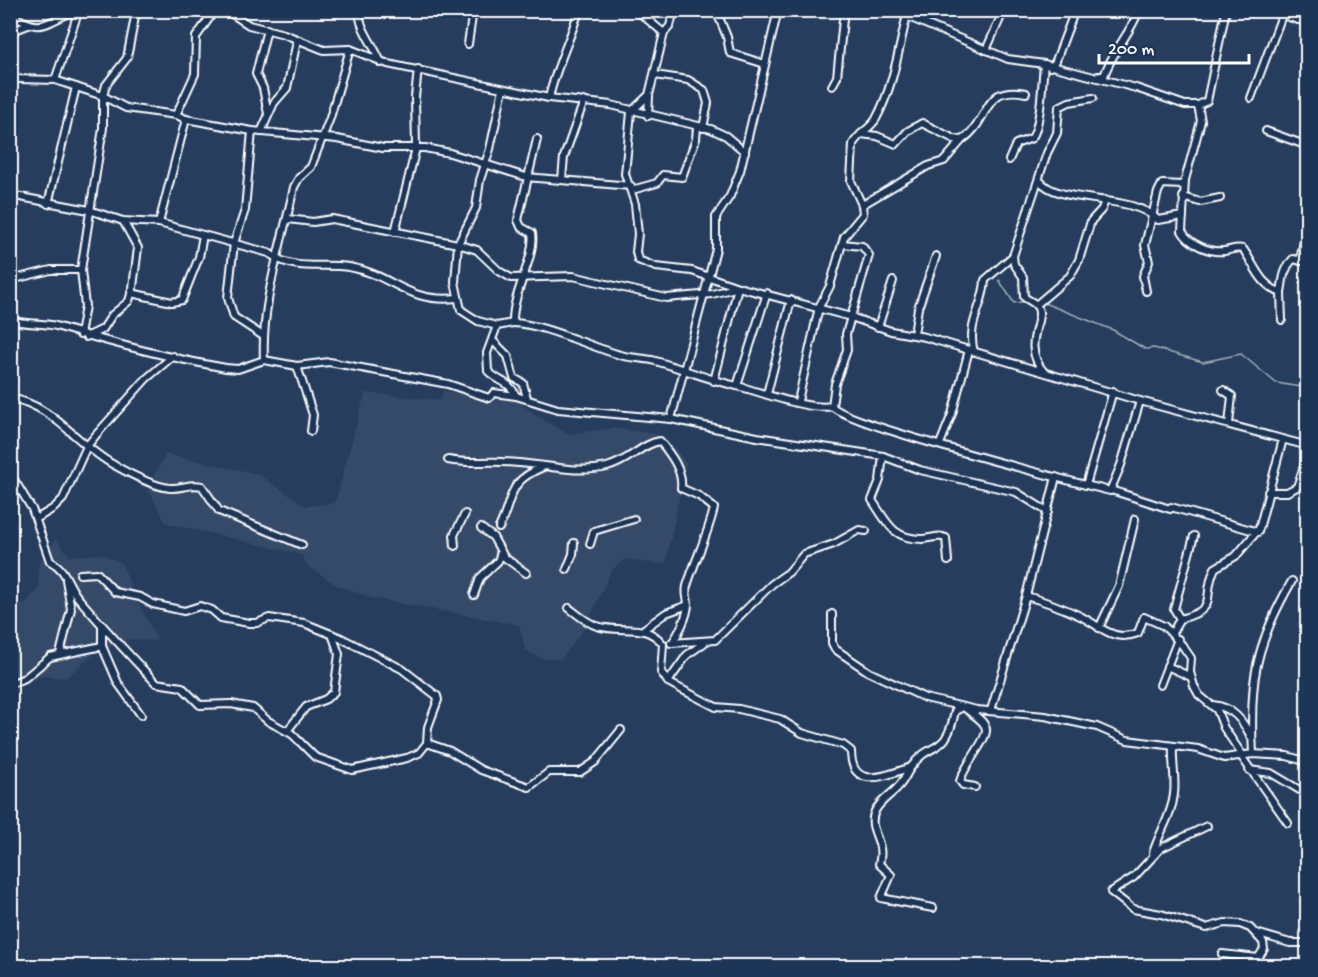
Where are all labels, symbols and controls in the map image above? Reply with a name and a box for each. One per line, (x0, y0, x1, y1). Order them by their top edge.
scale bar (1099, 27, 1249, 65)
text: 200 m (1108, 40, 1155, 61)

